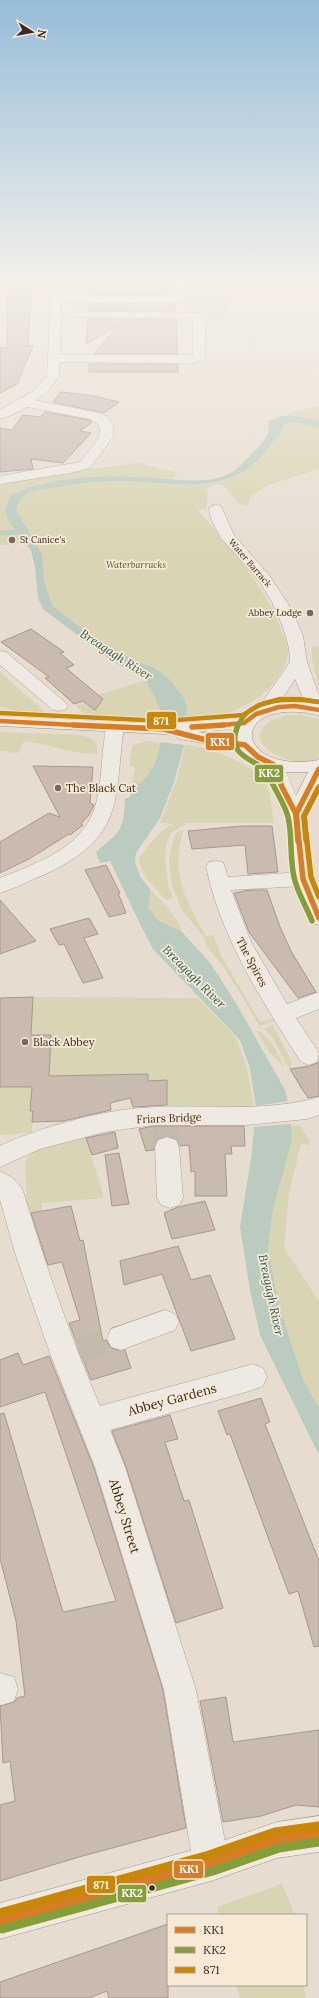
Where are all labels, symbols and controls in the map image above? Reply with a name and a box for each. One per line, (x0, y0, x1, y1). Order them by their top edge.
north arrow (12, 12, 52, 52)
text: N (34, 28, 50, 40)
place label: St Canice's (20, 534, 65, 545)
marker: St Canice's (7, 535, 17, 545)
street label: Water Barrack (227, 536, 274, 589)
park label: Waterbarracks (106, 559, 166, 570)
place label: Abbey Lodge (247, 607, 302, 618)
marker: Abbey Lodge (305, 608, 315, 618)
water label: Breagagh River (77, 626, 156, 684)
line badge: 871 (146, 711, 177, 730)
text: 871 (153, 714, 169, 728)
line badge: KK1 (205, 732, 235, 751)
text: KK1 (210, 735, 231, 749)
line badge: KK2 (254, 764, 284, 783)
text: KK2 (258, 766, 280, 780)
place label: The Black Cat (66, 781, 137, 795)
marker: The Black Cat (53, 783, 63, 793)
street label: The Spires (233, 935, 271, 989)
water label: Breagagh River (160, 942, 229, 1012)
place label: Black Abbey (33, 1035, 95, 1049)
marker: Black Abbey (20, 1037, 30, 1047)
street label: Friars Bridge (136, 1110, 202, 1126)
water label: Breagagh River (256, 1253, 288, 1338)
street label: Abbey Gardens (125, 1379, 218, 1420)
street label: Abbey Street (105, 1476, 144, 1556)
line badge: KK1 (173, 1860, 204, 1879)
text: KK1 (179, 1862, 200, 1876)
line badge: 871 (86, 1875, 116, 1894)
text: 871 (93, 1878, 109, 1892)
unlabelled marker (147, 1883, 157, 1893)
line badge: KK2 (117, 1884, 147, 1903)
text: KK2 (121, 1886, 143, 1900)
legend (167, 1914, 307, 1986)
text: KK1 (203, 1922, 224, 1937)
text: KK2 (203, 1942, 226, 1957)
text: 871 (203, 1962, 220, 1977)

